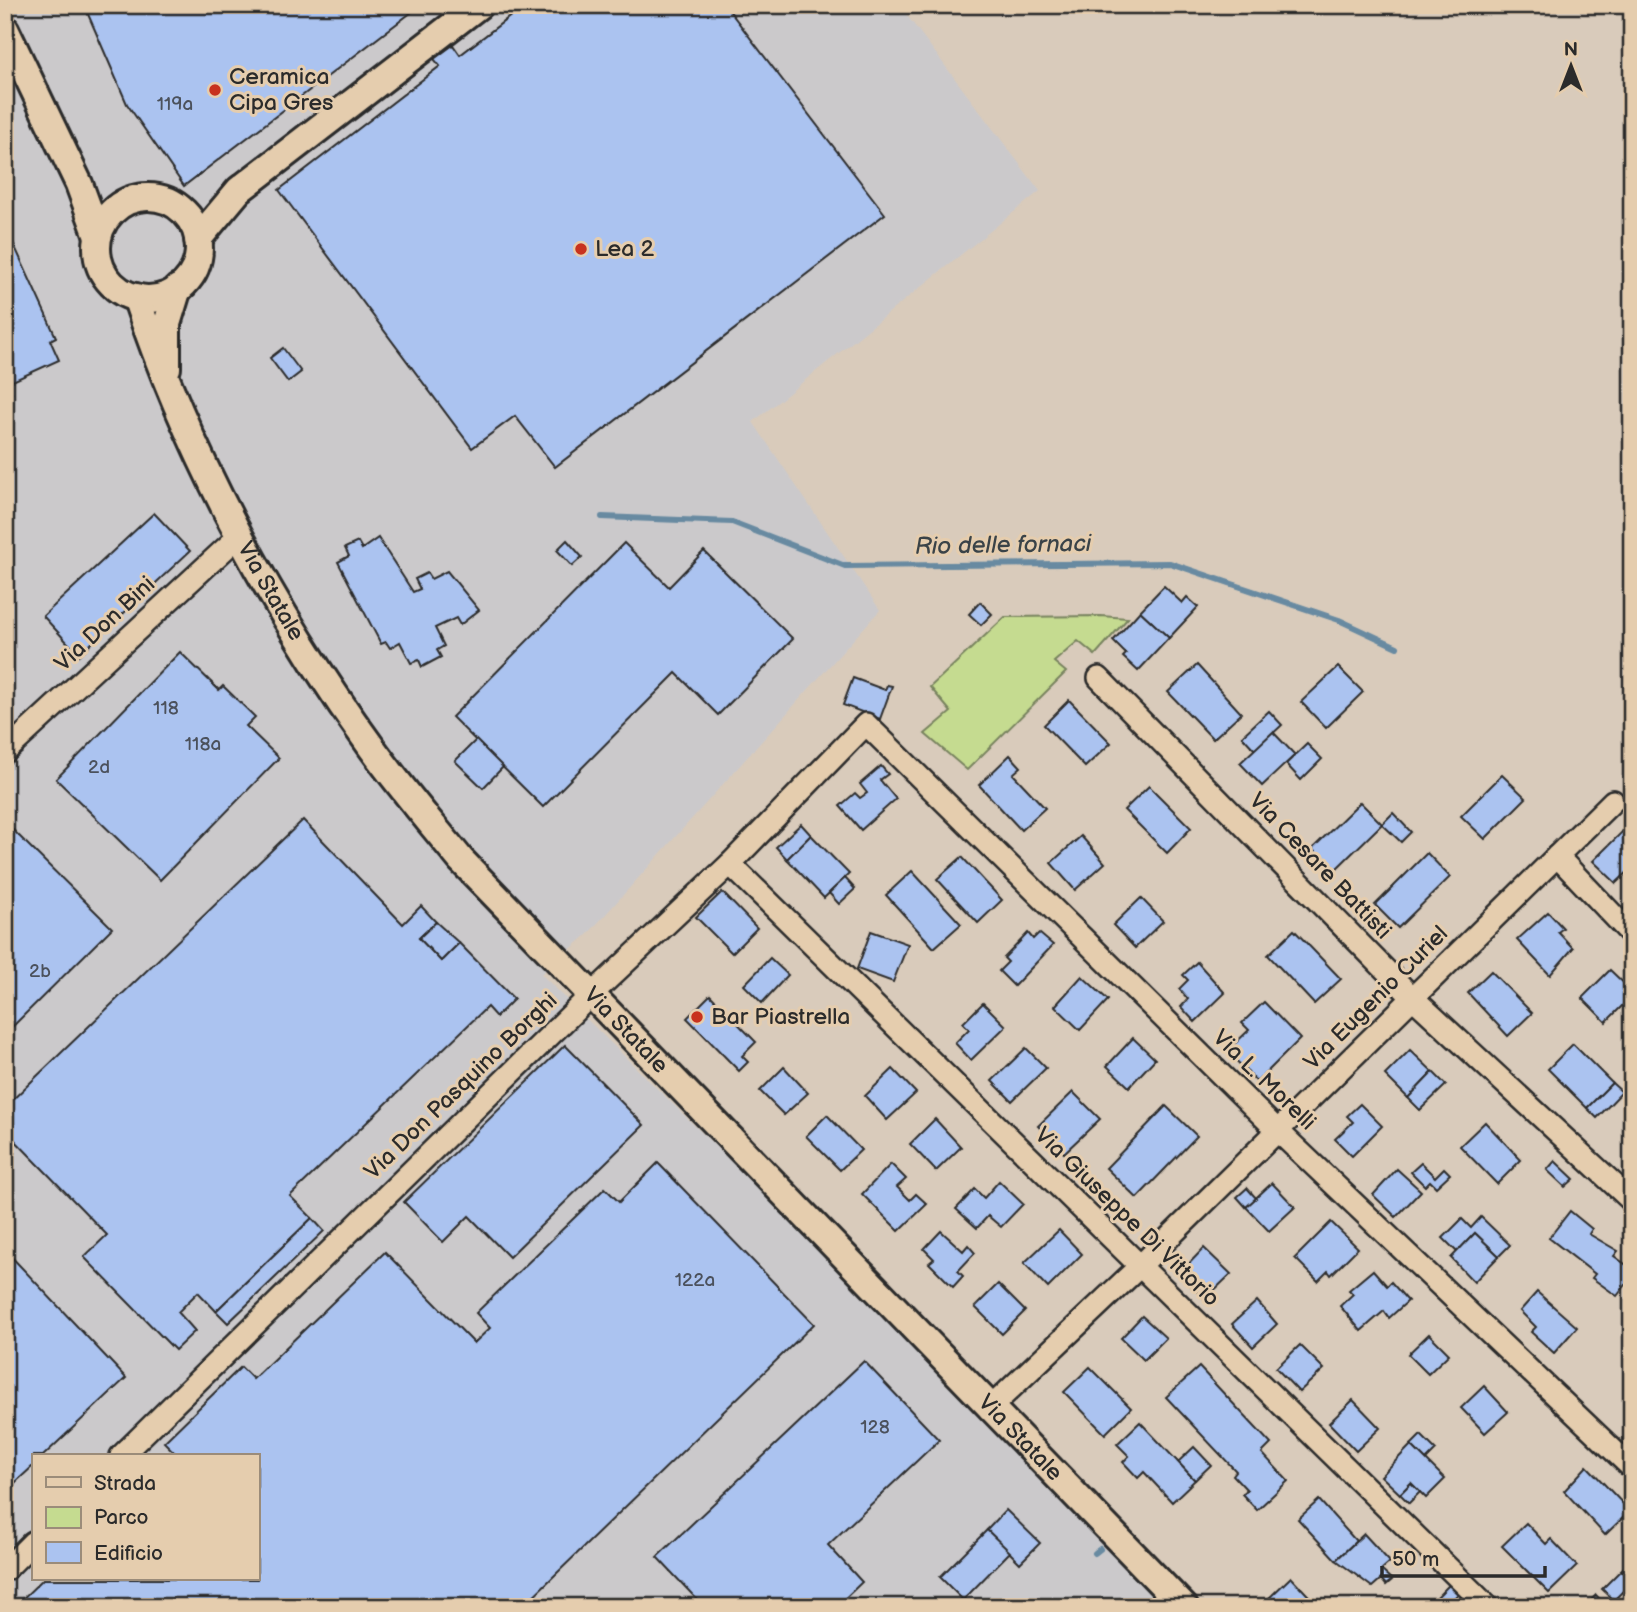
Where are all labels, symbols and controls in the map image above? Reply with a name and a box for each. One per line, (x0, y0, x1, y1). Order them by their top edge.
north arrow (1536, 32, 1606, 102)
text: N (1564, 39, 1578, 62)
place label: Ceramica Cipa Gres (229, 63, 333, 117)
marker: Ceramica Cipa Gres (207, 82, 223, 98)
house number: 119a (157, 93, 193, 116)
place label: Lea 2 (595, 235, 654, 263)
marker: Lea 2 (573, 241, 589, 257)
water label: Rio delle fornaci (915, 529, 1093, 561)
street label: Via Statale (231, 537, 310, 646)
street label: Via Don Bini (49, 570, 161, 678)
house number: 118 (153, 697, 179, 720)
house number: 118a (185, 733, 221, 756)
house number: 2d (88, 756, 110, 779)
street label: Via Cesare Battisti (1243, 787, 1397, 945)
street label: Via Eugenio Curiel (1298, 920, 1454, 1076)
house number: 2b (29, 960, 51, 983)
street label: Via Statale (578, 981, 674, 1079)
street label: Via Don Pasquino Borghi (359, 987, 563, 1185)
place label: Bar Piastrella (711, 1003, 850, 1031)
marker: Bar Piastrella (689, 1009, 705, 1025)
street label: Via L. Morelli (1207, 1024, 1321, 1136)
street label: Via Giuseppe Di Vittorio (1029, 1121, 1225, 1313)
house number: 122a (675, 1269, 715, 1292)
street label: Via Statale (972, 1389, 1068, 1487)
house number: 128 (860, 1416, 890, 1439)
legend (32, 1454, 259, 1580)
text: Strada (94, 1471, 156, 1496)
text: Parco (94, 1505, 149, 1530)
scale bar (1382, 1535, 1544, 1579)
text: Edificio (94, 1541, 163, 1566)
text: 50 m (1392, 1547, 1439, 1572)

